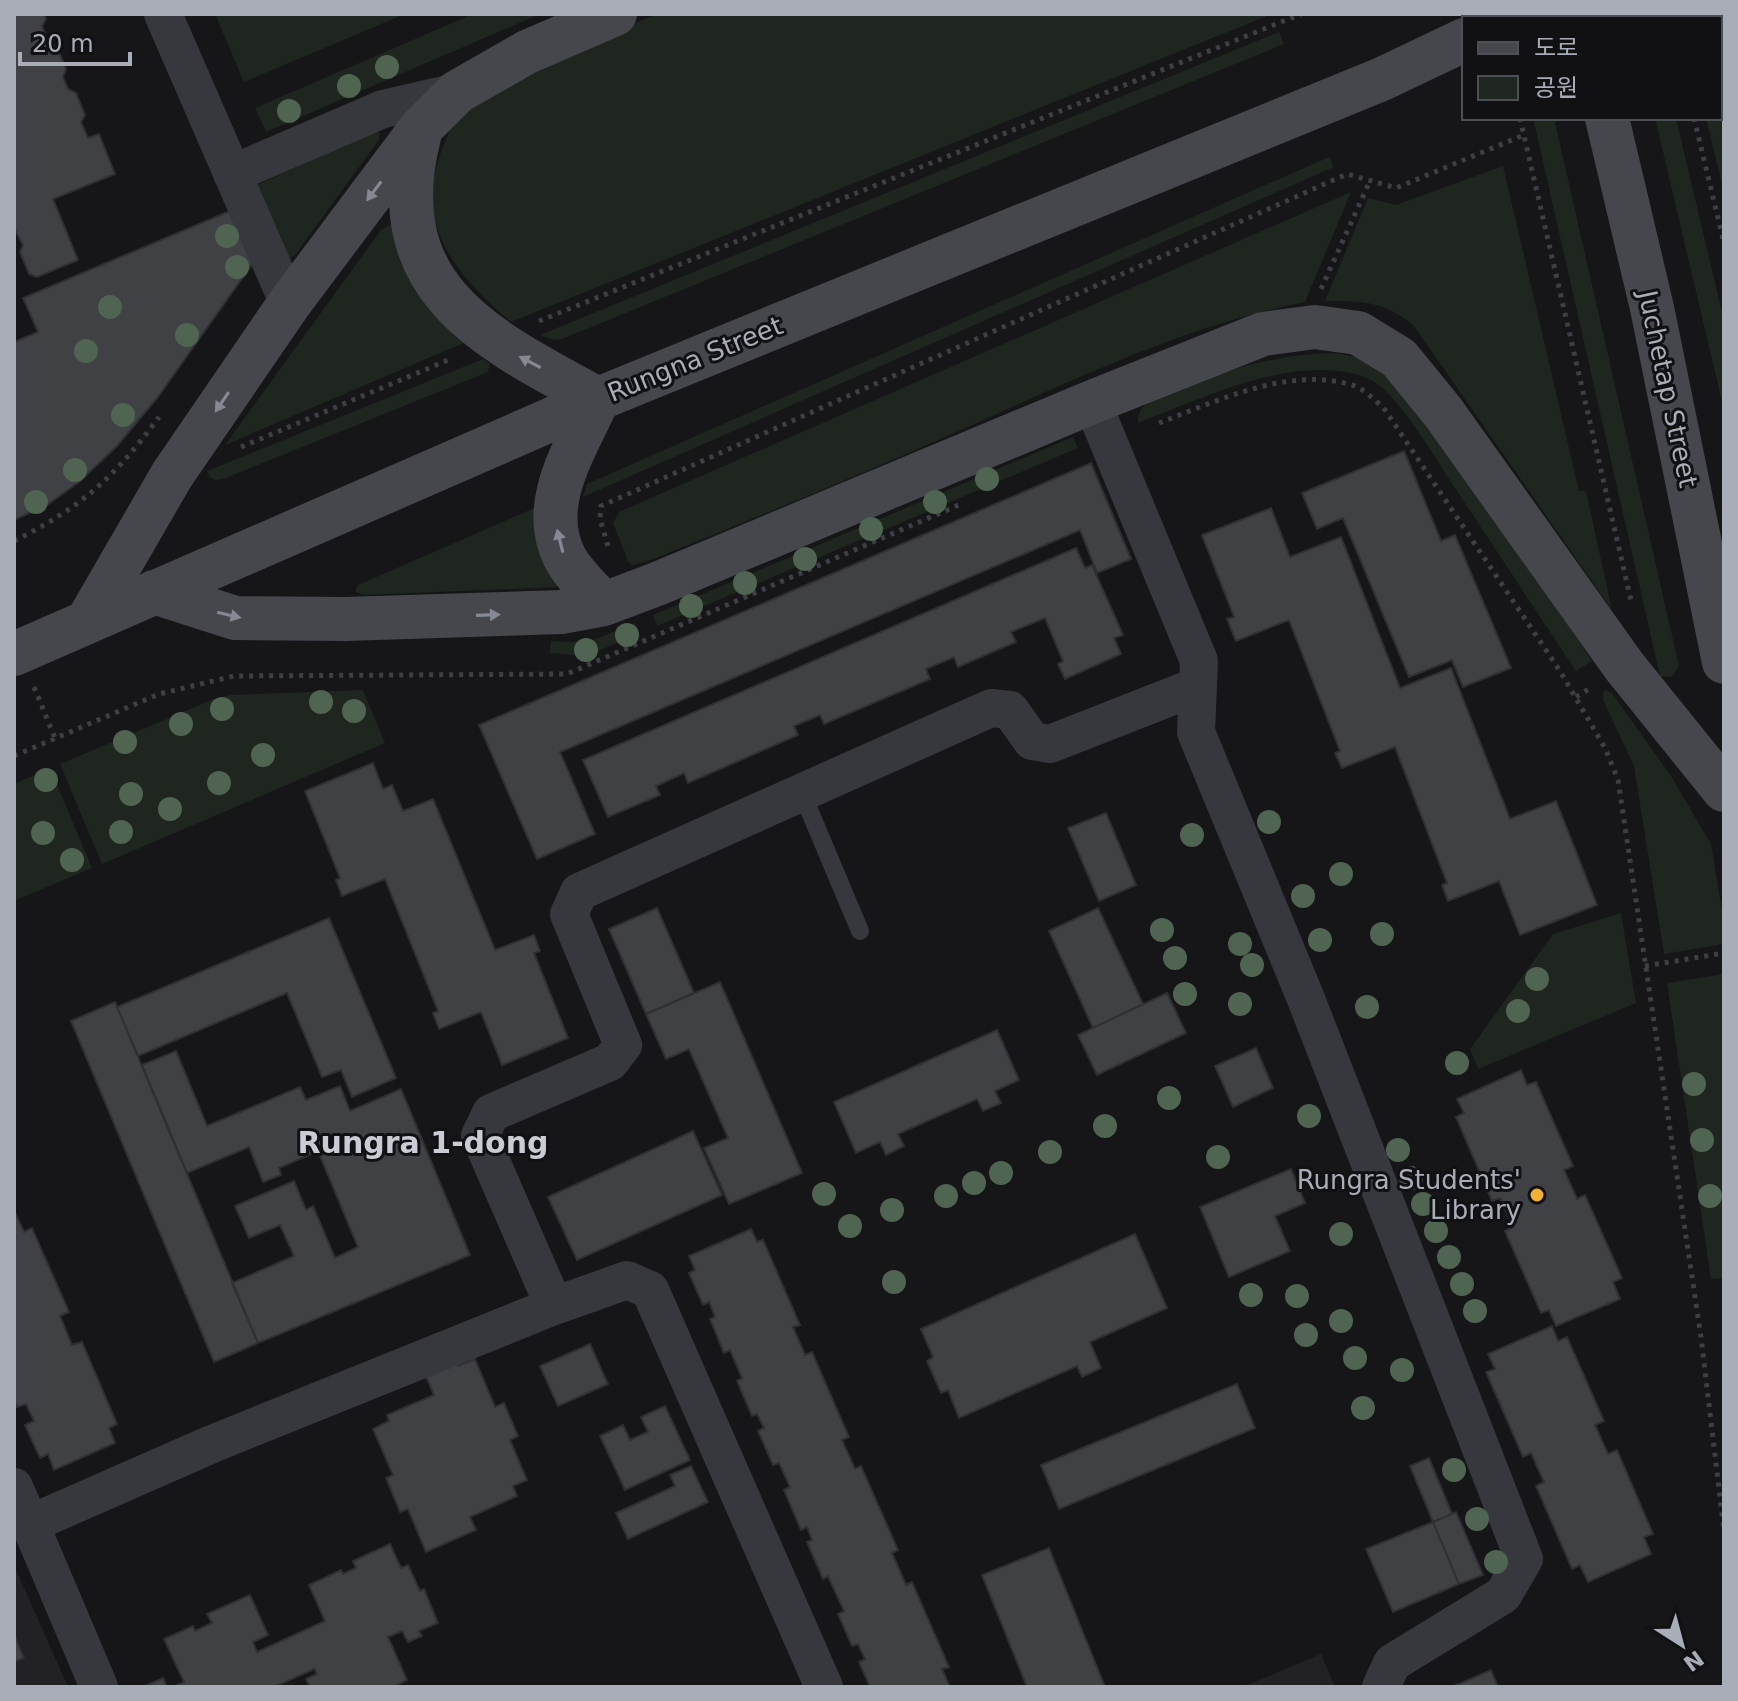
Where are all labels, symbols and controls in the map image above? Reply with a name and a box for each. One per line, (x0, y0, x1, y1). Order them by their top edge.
scale bar (20, 16, 130, 66)
legend (1462, 16, 1722, 120)
text: 20 m (32, 30, 94, 58)
text: 도로 (1534, 34, 1578, 62)
text: 공원 (1534, 74, 1578, 102)
one-way arrow (367, 180, 382, 201)
street label: Juchetap Street (1632, 286, 1704, 490)
street label: Rungna Street (603, 310, 787, 408)
one-way arrow (518, 355, 541, 368)
one-way arrow (215, 391, 230, 412)
one-way arrow (553, 528, 566, 553)
one-way arrow (476, 608, 501, 621)
one-way arrow (216, 609, 241, 622)
district label: Rungra 1-dong (297, 1125, 549, 1160)
place label: Rungra Students' Library (1297, 1165, 1521, 1225)
marker: Rungra Students' Library (1528, 1186, 1546, 1204)
north arrow (1642, 1605, 1722, 1685)
text: N (1679, 1645, 1708, 1676)

